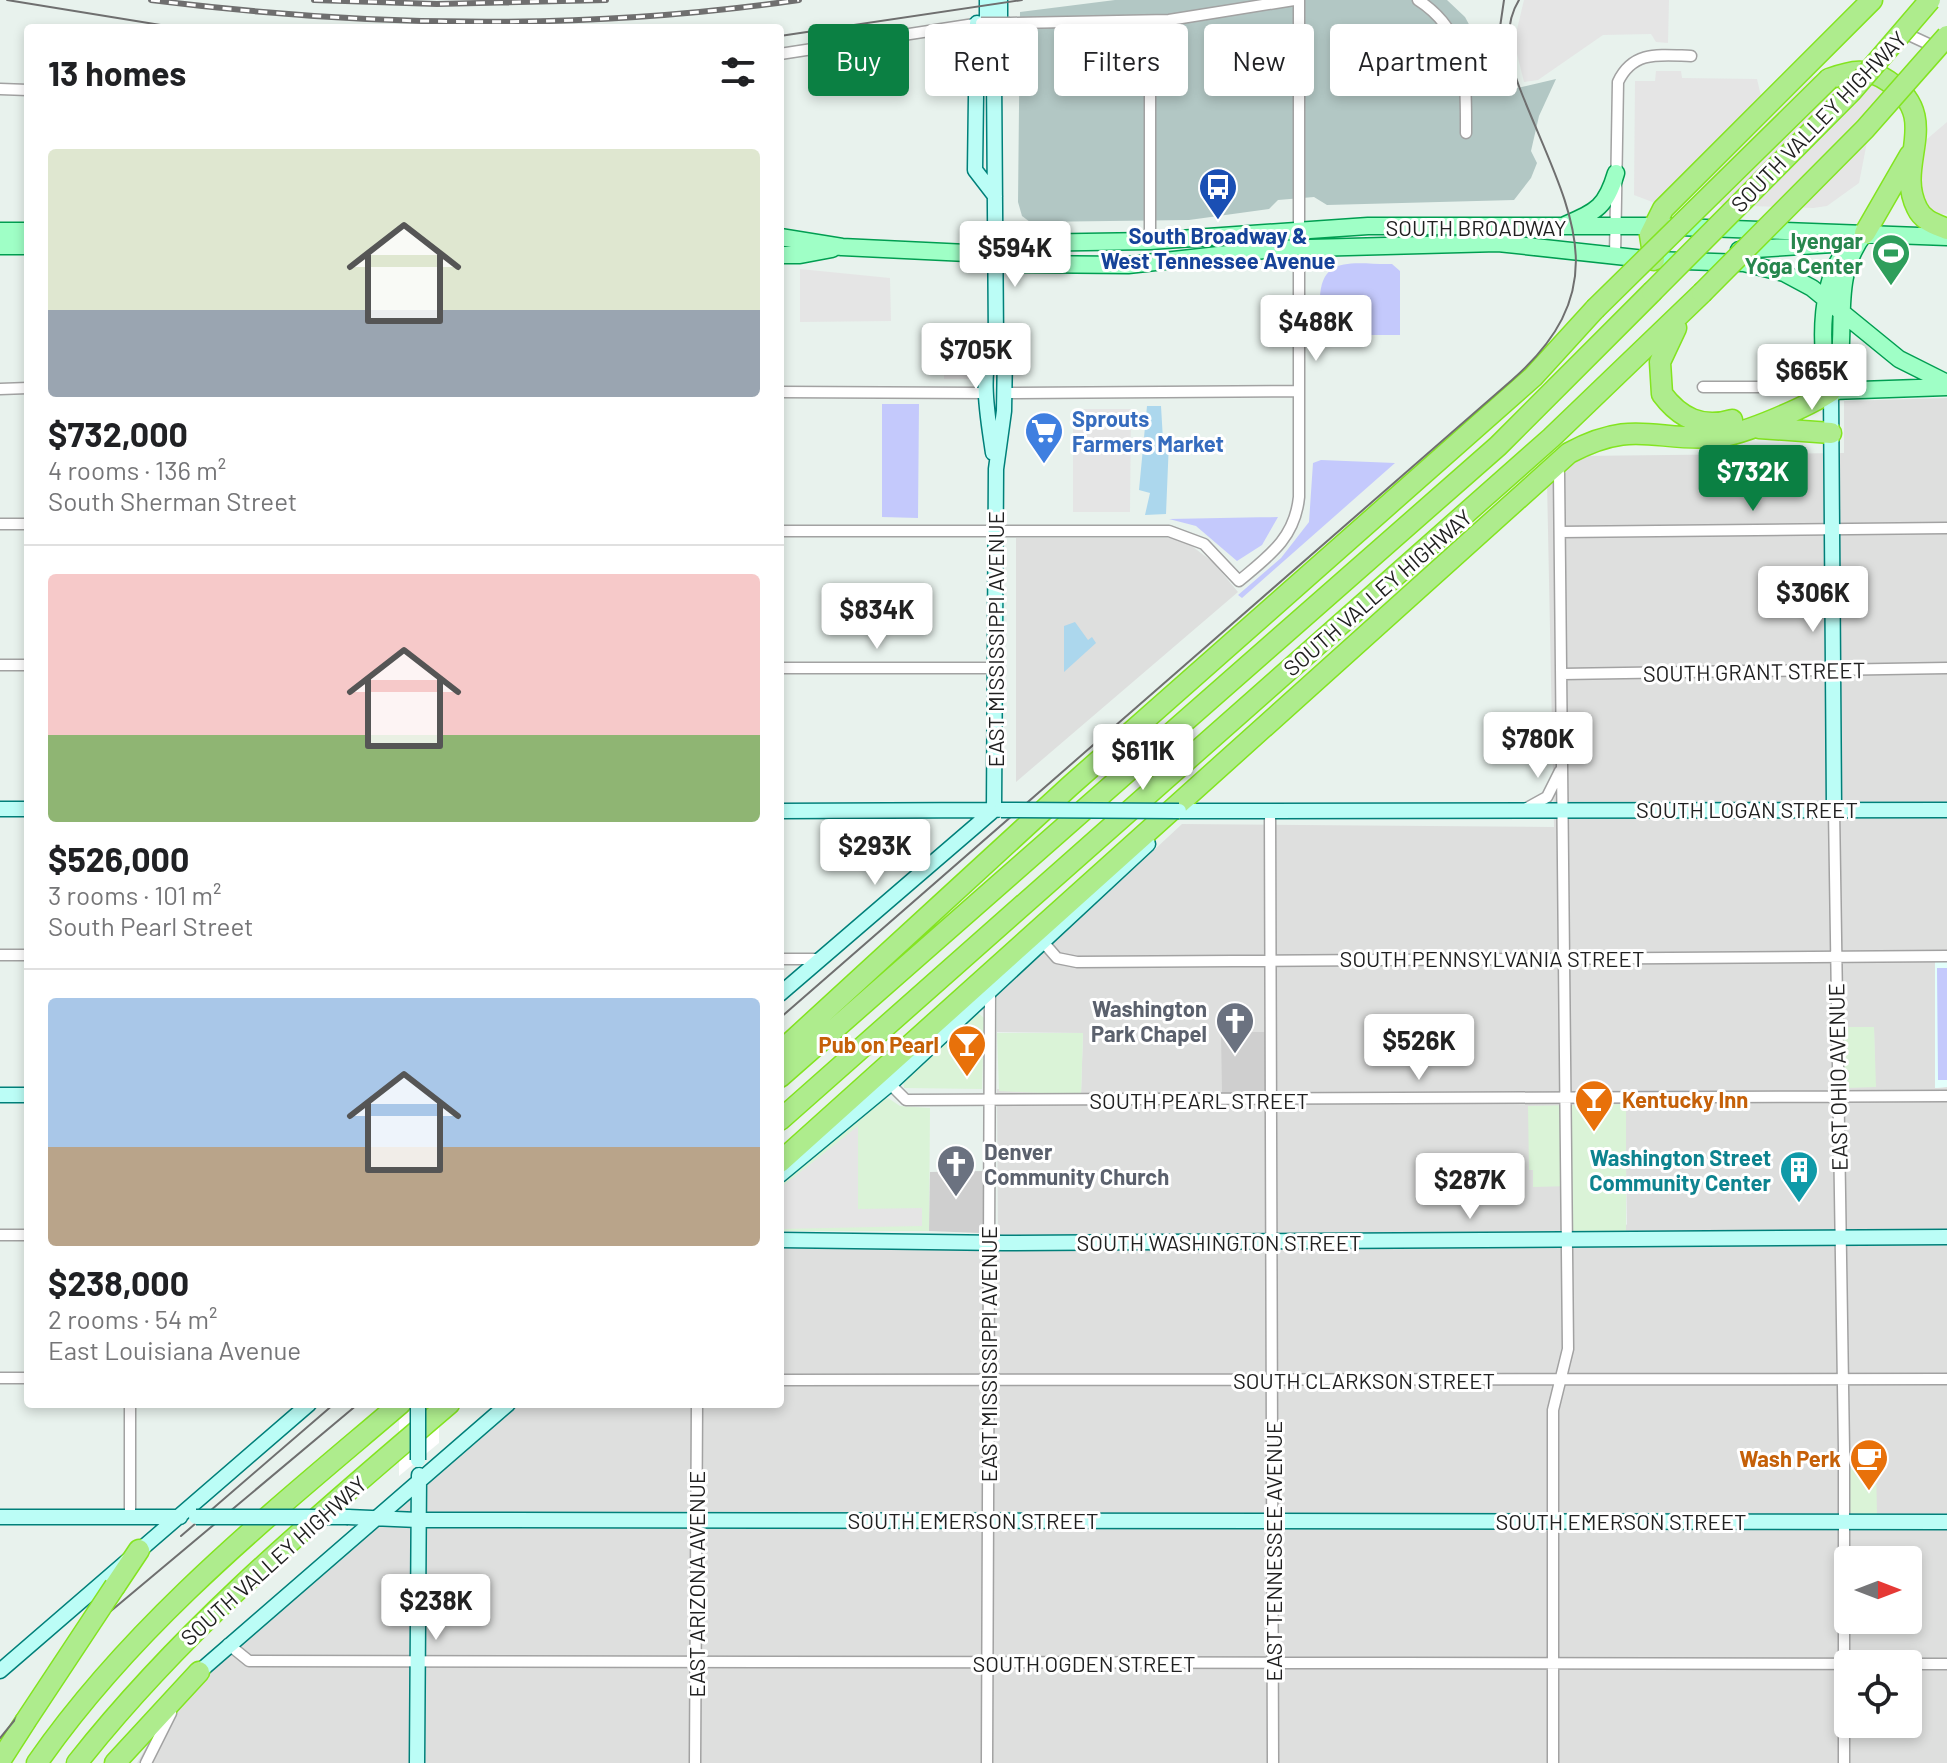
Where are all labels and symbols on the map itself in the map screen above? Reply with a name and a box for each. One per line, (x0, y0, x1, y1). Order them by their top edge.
street label: SOUTH VALLEY HIGHWAY (1725, 25, 1911, 217)
bus stop icon: South Broadway & West Tennessee Avenue (1197, 166, 1239, 221)
street label: SOUTH BROADWAY (1385, 214, 1567, 240)
pin: $594K (959, 221, 1071, 289)
place label: South Broadway & West Tennessee Avenue (1100, 222, 1336, 273)
place label: Iyengar Yoga Center (1745, 227, 1864, 278)
sports icon: Iyengar Yoga Center (1870, 232, 1912, 287)
pin: $488K (1260, 295, 1372, 363)
pin: $705K (920, 323, 1032, 391)
pin: $665K (1756, 344, 1868, 412)
place label: Sprouts Farmers Market (1072, 405, 1224, 456)
supermarket icon: Sprouts Farmers Market (1023, 410, 1065, 465)
pin: $732K (1697, 445, 1809, 513)
street label: SOUTH VALLEY HIGHWAY (1278, 503, 1476, 681)
street label: EAST MISSISSIPPI AVENUE (982, 511, 1008, 767)
pin: $306K (1757, 566, 1869, 634)
pin: $834K (821, 583, 933, 651)
street label: SOUTH GRANT STREET (1643, 656, 1865, 686)
pin: $780K (1482, 712, 1594, 780)
pin: $611K (1087, 724, 1199, 792)
street label: SOUTH LOGAN STREET (1636, 796, 1858, 822)
pin: $293K (819, 819, 931, 887)
street label: SOUTH PENNSYLVANIA STREET (1340, 945, 1644, 971)
street label: EAST OHIO AVENUE (1822, 983, 1852, 1171)
place label: Washington Park Chapel (1091, 995, 1207, 1046)
church icon: Washington Park Chapel (1214, 1000, 1256, 1055)
pin: $526K (1363, 1014, 1475, 1082)
bar icon: Pub on Pearl (946, 1023, 988, 1078)
place label: Pub on Pearl (819, 1031, 939, 1057)
bar icon: Kentucky Inn (1573, 1078, 1615, 1133)
place label: Kentucky Inn (1622, 1086, 1748, 1112)
street label: SOUTH PEARL STREET (1089, 1087, 1309, 1113)
place label: Denver Community Church (984, 1138, 1169, 1189)
church icon: Denver Community Church (935, 1143, 977, 1198)
place label: Washington Street Community Center (1589, 1144, 1772, 1195)
building icon: Washington Street Community Center (1778, 1149, 1820, 1204)
pin: $287K (1414, 1153, 1526, 1221)
street label: EAST MISSISSIPPI AVENUE (975, 1226, 1001, 1482)
street label: SOUTH WASHINGTON STREET (1077, 1229, 1361, 1255)
street label: SOUTH CLARKSON STREET (1233, 1367, 1495, 1393)
street label: EAST TENNESSEE AVENUE (1260, 1421, 1286, 1681)
cafe icon: Wash Perk (1848, 1437, 1890, 1492)
place label: Wash Perk (1739, 1445, 1841, 1471)
street label: SOUTH VALLEY HIGHWAY (175, 1470, 371, 1650)
street label: EAST ARIZONA AVENUE (683, 1471, 709, 1697)
street label: SOUTH EMERSON STREET (847, 1507, 1099, 1533)
street label: SOUTH EMERSON STREET (1495, 1508, 1747, 1534)
north arrow (1834, 1546, 1922, 1634)
pin: $238K (380, 1574, 492, 1642)
street label: SOUTH OGDEN STREET (973, 1650, 1195, 1676)

